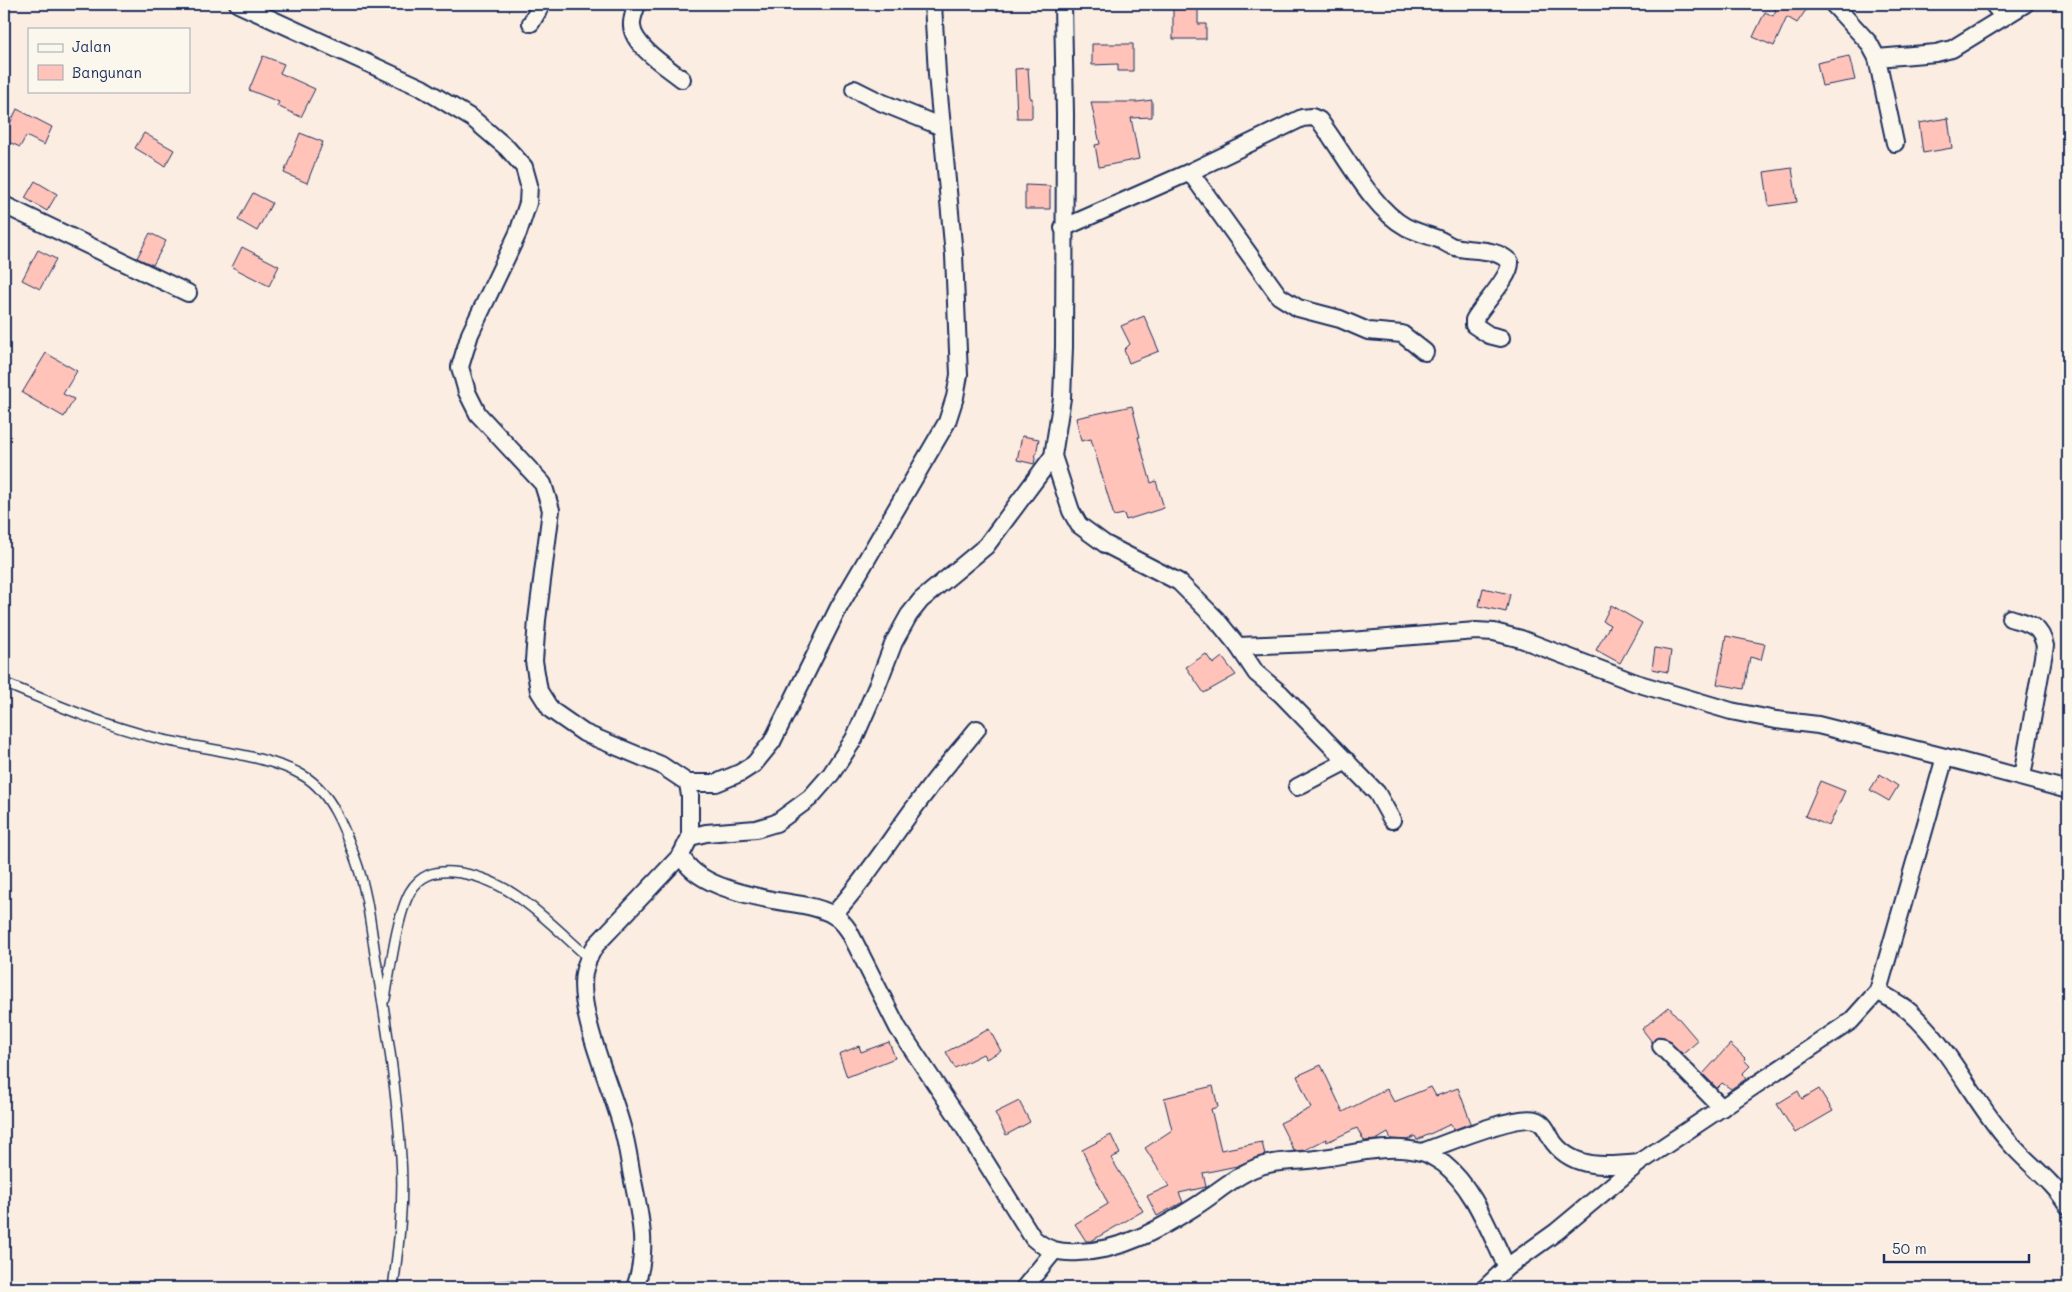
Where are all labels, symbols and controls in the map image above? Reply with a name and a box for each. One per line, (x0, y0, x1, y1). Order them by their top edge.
legend (28, 28, 190, 92)
text: Jalan (72, 36, 111, 56)
text: Bangunan (72, 62, 142, 82)
scale bar (1884, 1232, 2030, 1264)
text: 50 m (1892, 1238, 1927, 1258)

